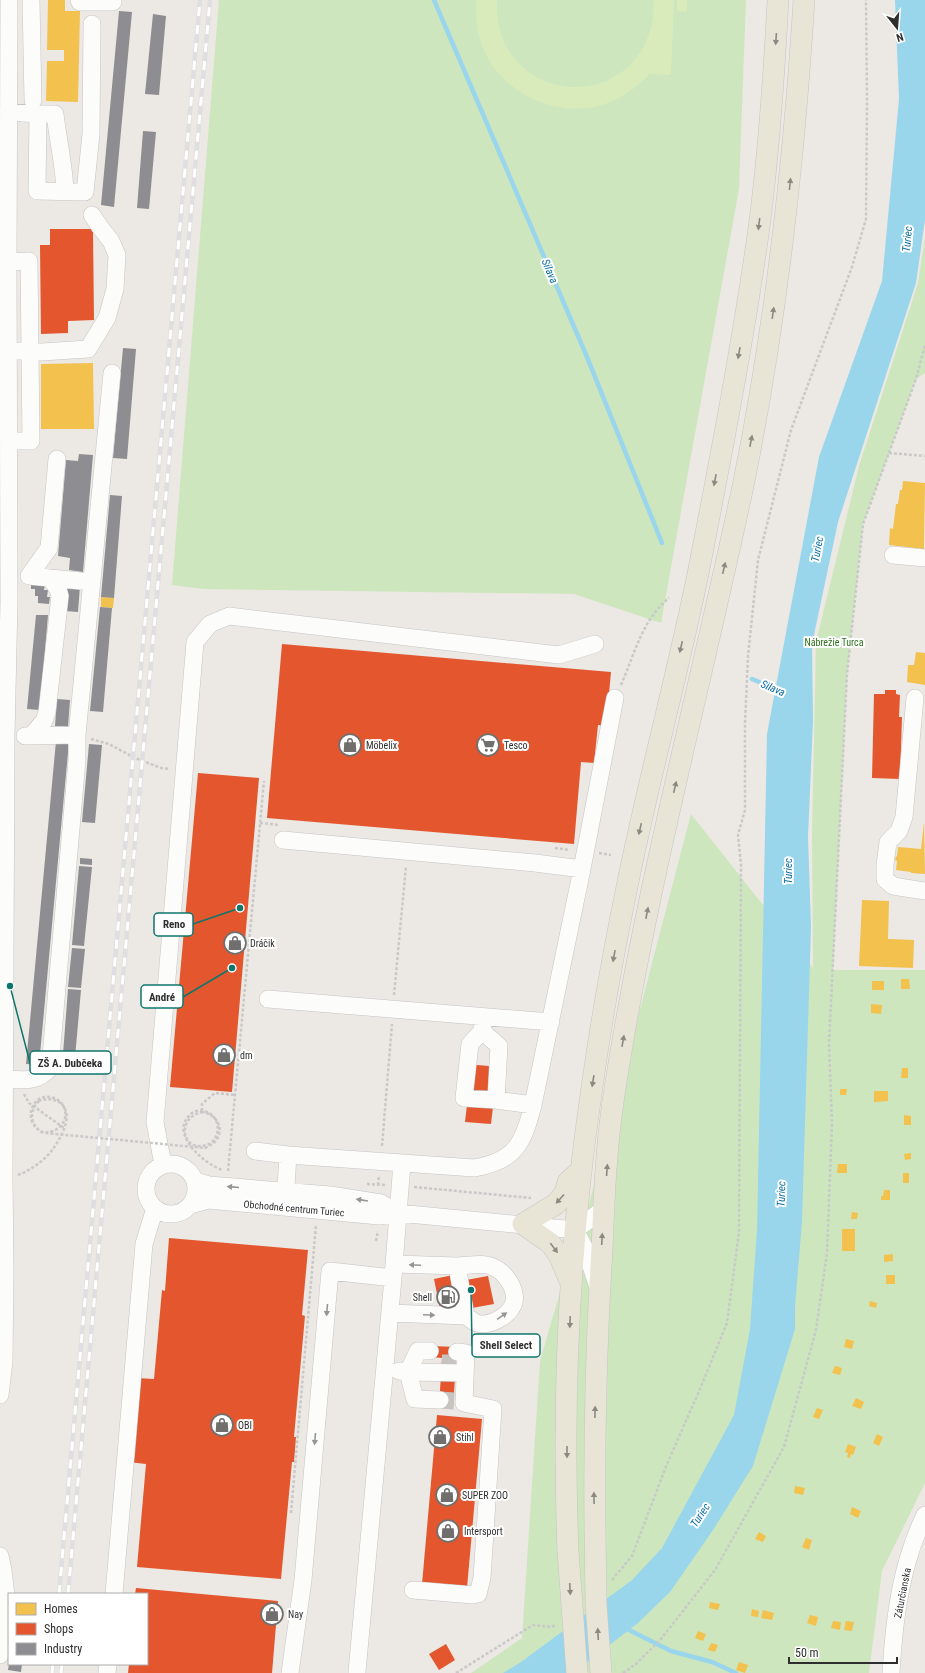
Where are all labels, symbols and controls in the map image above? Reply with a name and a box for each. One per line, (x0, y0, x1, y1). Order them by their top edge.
north arrow (877, 8, 917, 48)
text: N (894, 30, 905, 44)
one-way arrow (772, 33, 779, 45)
one-way arrow (786, 178, 793, 190)
one-way arrow (756, 218, 762, 230)
water label: Turiec (900, 226, 915, 252)
water label: Silava (539, 257, 560, 285)
one-way arrow (770, 307, 776, 319)
one-way arrow (736, 346, 742, 359)
one-way arrow (748, 435, 754, 447)
one-way arrow (712, 474, 718, 487)
water label: Turiec (809, 535, 826, 563)
one-way arrow (722, 562, 728, 574)
park label: Nábrežie Turca (805, 637, 864, 648)
one-way arrow (677, 641, 683, 653)
water label: Silava (759, 678, 787, 699)
shop icon: Möbelix (337, 732, 363, 758)
supermarket icon: Tesco (475, 732, 501, 758)
place label: Möbelix (366, 740, 398, 751)
place label: Tesco (504, 740, 528, 751)
one-way arrow (673, 780, 679, 793)
one-way arrow (636, 823, 642, 835)
water label: Turiec (782, 858, 795, 884)
one-way arrow (644, 907, 650, 920)
callout: Reno (154, 913, 193, 936)
text: Reno (163, 918, 186, 931)
shop icon: Dráčik (222, 930, 248, 956)
place label: Dráčik (250, 938, 275, 949)
one-way arrow (611, 950, 617, 962)
callout: André (141, 985, 183, 1008)
text: André (149, 991, 175, 1004)
one-way arrow (621, 1035, 627, 1047)
shop icon: dm (211, 1042, 237, 1068)
place label: dm (240, 1050, 253, 1061)
callout: ZŠ A. Dubčeka (30, 1051, 111, 1074)
text: ZŠ A. Dubčeka (38, 1057, 102, 1070)
one-way arrow (590, 1075, 596, 1087)
one-way arrow (603, 1164, 610, 1176)
water label: Turiec (775, 1181, 788, 1207)
one-way arrow (227, 1184, 239, 1190)
one-way arrow (555, 1194, 564, 1204)
one-way arrow (356, 1197, 368, 1203)
street label: Obchodné centrum Turiec (243, 1199, 345, 1218)
one-way arrow (599, 1233, 606, 1245)
one-way arrow (549, 1243, 558, 1254)
one-way arrow (408, 1262, 421, 1268)
fuel station icon: Shell (435, 1284, 461, 1310)
place label: Shell (413, 1292, 432, 1303)
one-way arrow (323, 1304, 330, 1316)
one-way arrow (423, 1311, 435, 1318)
one-way arrow (496, 1312, 507, 1320)
one-way arrow (567, 1316, 573, 1329)
callout: Shell Select (472, 1334, 540, 1357)
text: Shell Select (480, 1339, 533, 1352)
one-way arrow (592, 1405, 598, 1418)
shop icon: OBI (209, 1412, 235, 1438)
place label: OBI (238, 1420, 252, 1431)
shop icon: Stihl (427, 1424, 453, 1450)
place label: Stihl (456, 1432, 474, 1443)
one-way arrow (312, 1433, 319, 1445)
one-way arrow (564, 1446, 570, 1459)
shop icon: SUPER ZOO (434, 1482, 460, 1508)
place label: SUPER ZOO (462, 1490, 508, 1501)
one-way arrow (591, 1491, 597, 1504)
water label: Turiec (688, 1501, 713, 1530)
shop icon: Intersport (435, 1518, 461, 1544)
place label: Intersport (464, 1526, 503, 1537)
street label: Záturčianska (892, 1567, 913, 1619)
one-way arrow (567, 1583, 574, 1595)
legend (8, 1593, 148, 1665)
shop icon: Nay (259, 1601, 285, 1627)
text: Homes (44, 1602, 78, 1616)
place label: Nay (288, 1609, 303, 1620)
text: Shops (44, 1622, 73, 1636)
one-way arrow (594, 1628, 601, 1640)
scale bar (789, 1639, 897, 1665)
text: Industry (44, 1642, 82, 1656)
text: 50 m (795, 1646, 819, 1660)

